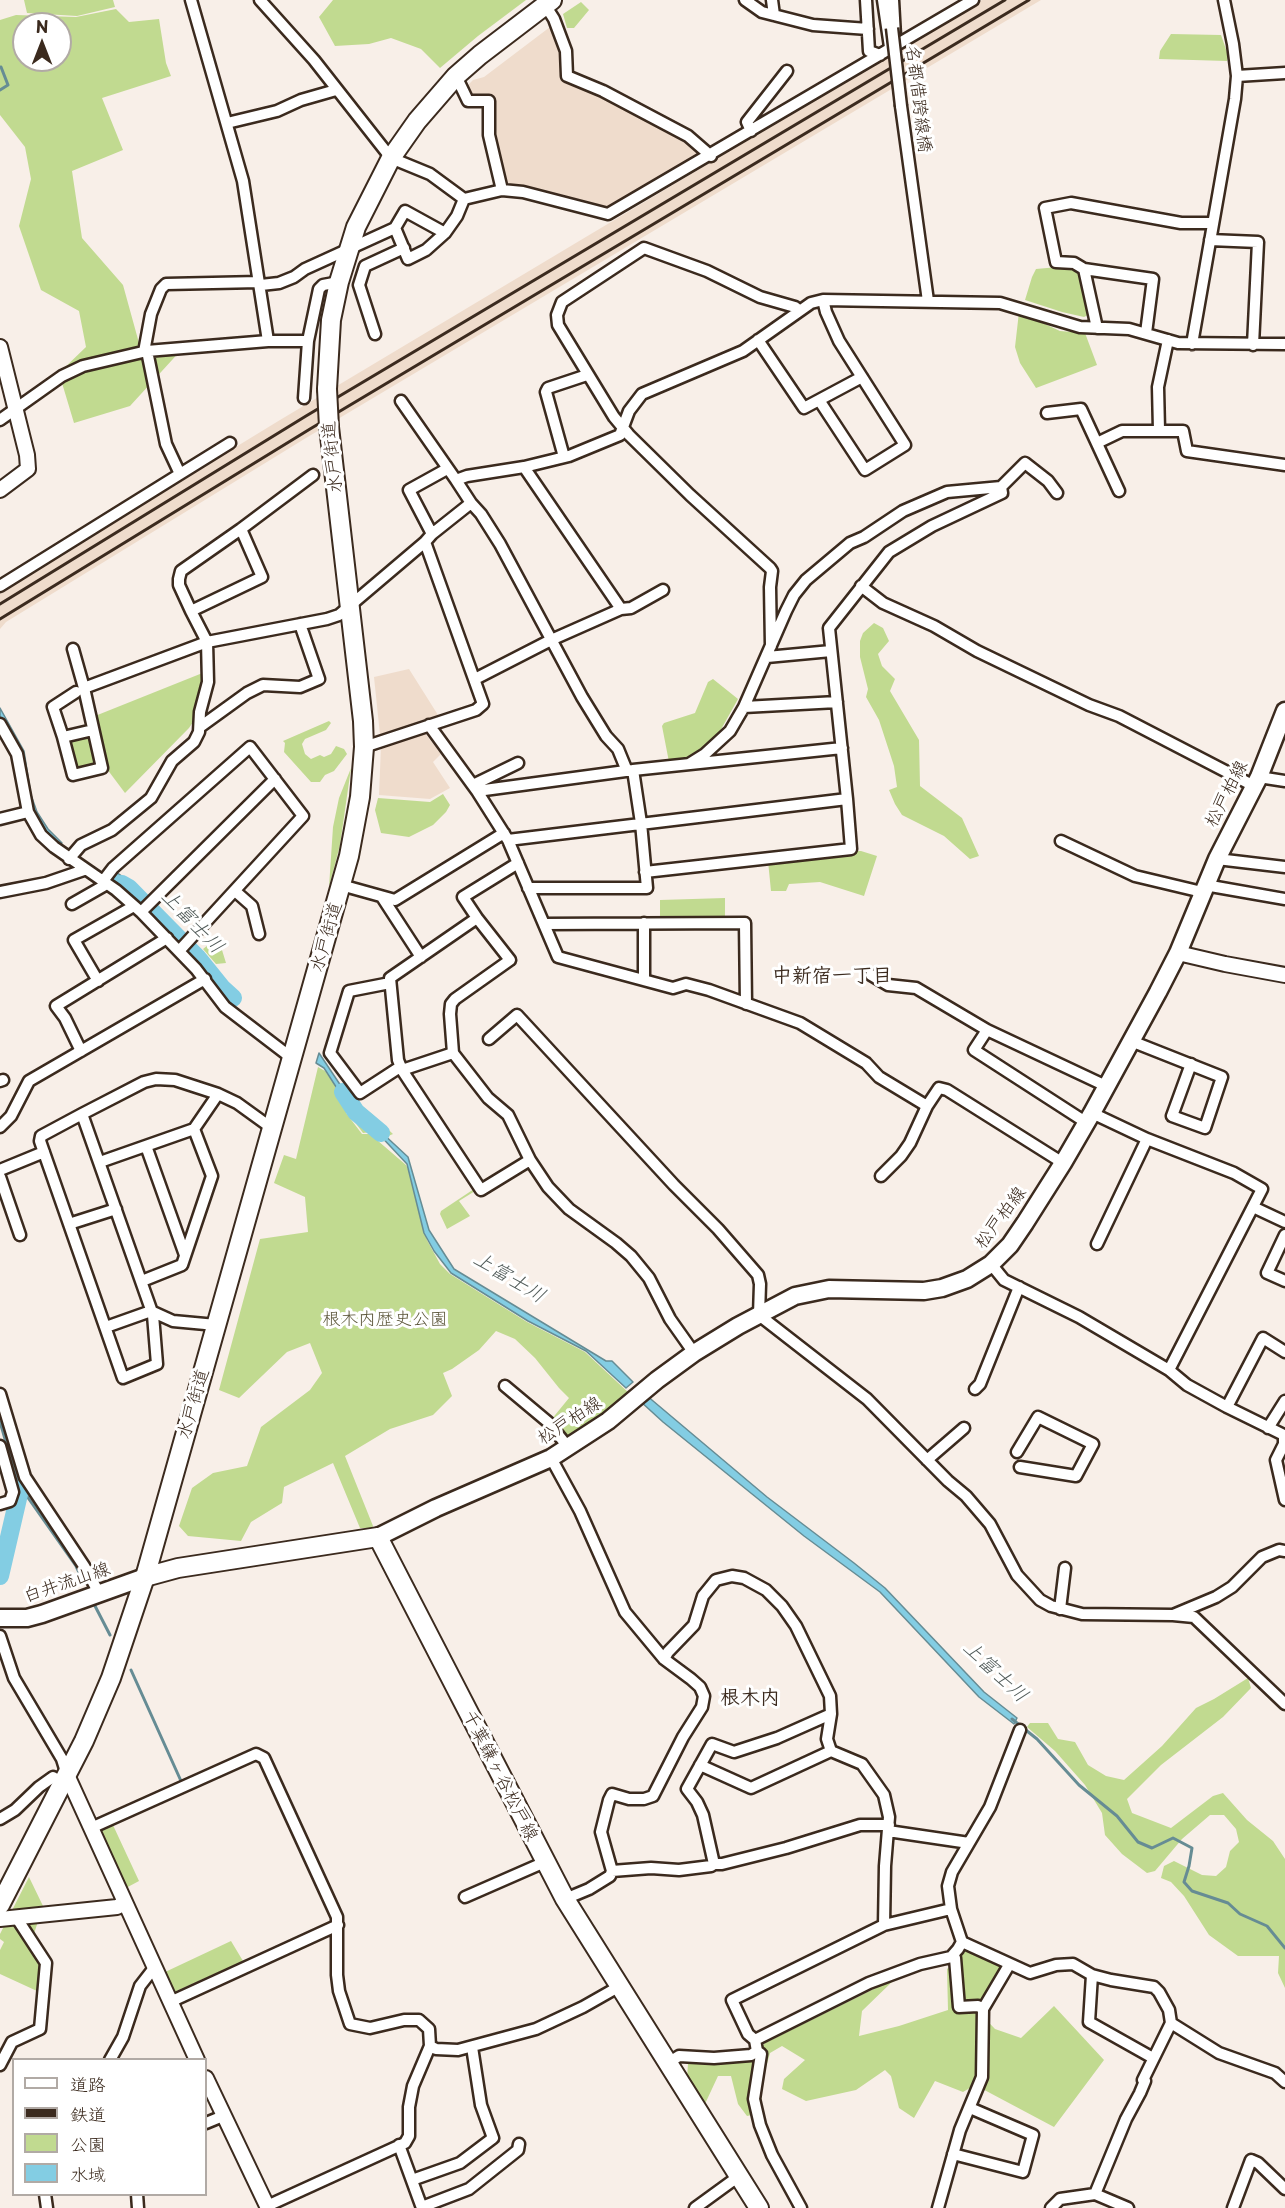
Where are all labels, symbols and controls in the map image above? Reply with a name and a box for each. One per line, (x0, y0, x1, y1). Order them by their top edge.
north arrow (12, 12, 72, 72)
text: N (36, 14, 48, 38)
street label: 名都借跨線橋 (901, 44, 935, 154)
street label: 水戸街道 (318, 420, 348, 494)
street label: 松戸柏線 (1201, 757, 1253, 831)
water label: 上富士川 (156, 885, 228, 959)
street label: 水戸街道 (307, 899, 347, 975)
district label: 中新宿一丁目 (772, 964, 892, 988)
street label: 松戸柏線 (971, 1183, 1031, 1253)
water label: 上富士川 (469, 1247, 549, 1309)
park label: 根木内歴史公園 (322, 1309, 448, 1331)
street label: 水戸街道 (174, 1366, 214, 1442)
street label: 松戸柏線 (534, 1392, 606, 1450)
street label: 白井流山線 (21, 1558, 113, 1608)
water label: 上富士川 (958, 1636, 1032, 1708)
district label: 根木内 (720, 1686, 780, 1710)
street label: 千葉鎌ヶ谷松戸線 (458, 1707, 542, 1845)
legend (12, 2058, 207, 2196)
text: 道路 (70, 2070, 106, 2097)
text: 鉄道 (70, 2100, 106, 2127)
text: 公園 (70, 2130, 106, 2157)
text: 水域 (70, 2160, 106, 2187)

